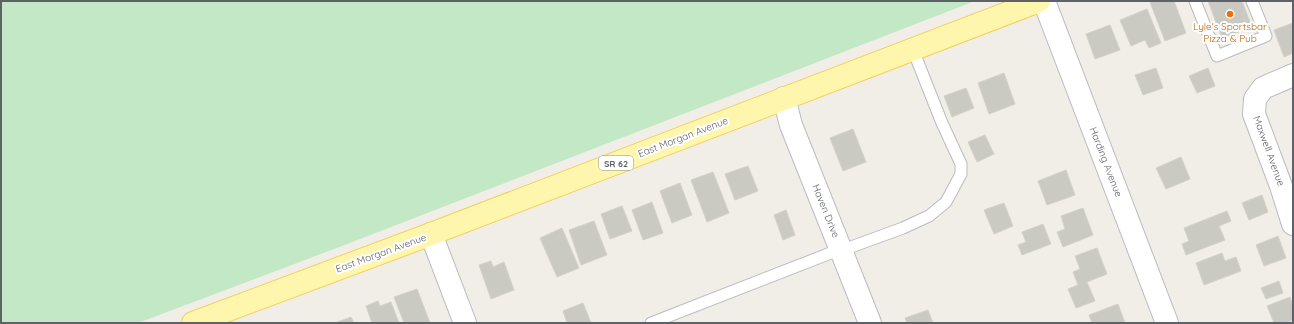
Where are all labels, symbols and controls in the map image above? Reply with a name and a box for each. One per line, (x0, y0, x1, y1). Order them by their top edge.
marker: Lyle's Sportsbar Pizza & Pub (1225, 9, 1235, 19)
place label: Lyle's Sportsbar Pizza & Pub (1193, 20, 1267, 45)
street label: East Morgan Avenue (636, 114, 730, 160)
street label: Maxwell Avenue (1250, 114, 1288, 188)
street label: Harding Avenue (1087, 125, 1125, 199)
road number: SR 62 (599, 156, 633, 170)
street label: Haven Drive (809, 182, 843, 240)
street label: East Morgan Avenue (334, 230, 428, 275)

